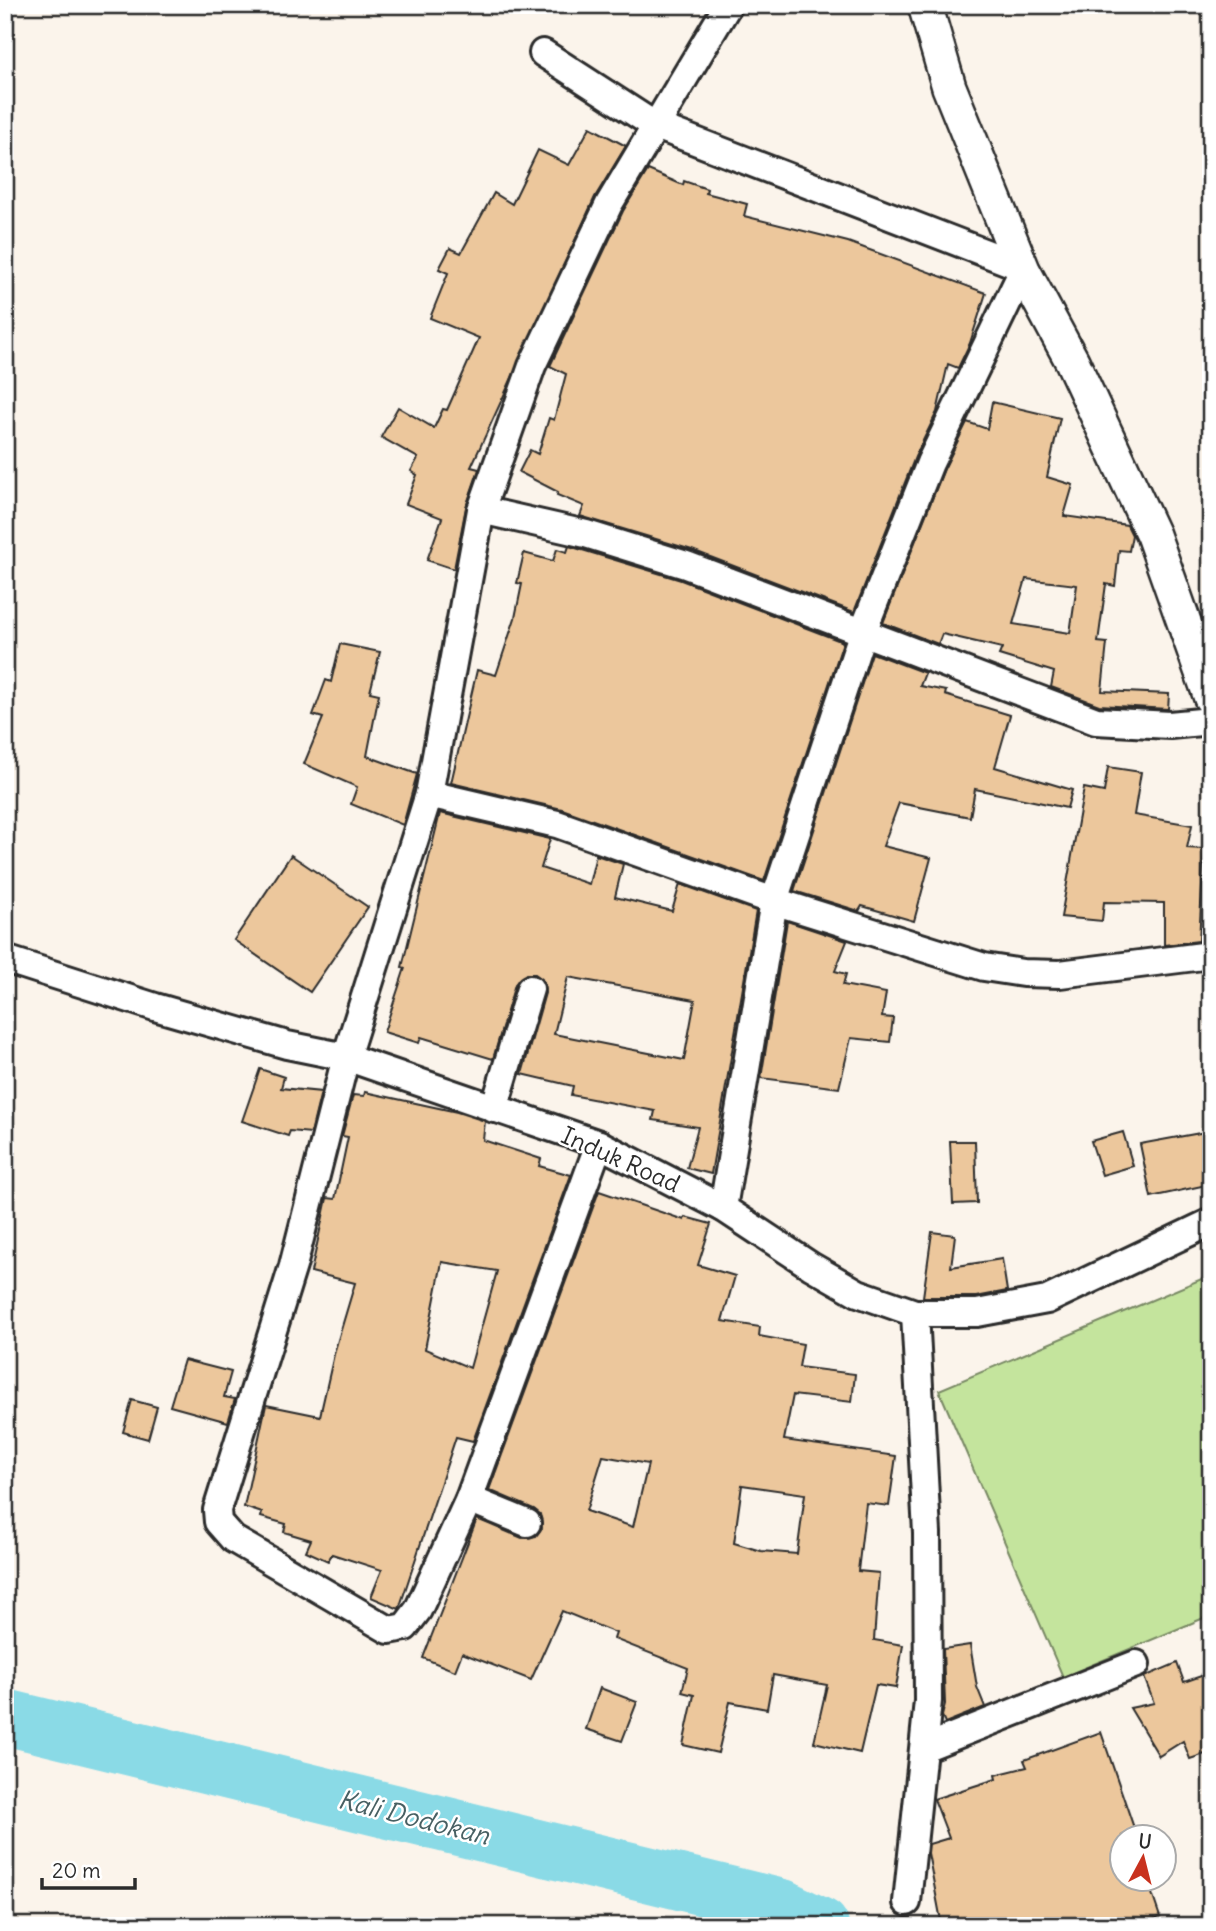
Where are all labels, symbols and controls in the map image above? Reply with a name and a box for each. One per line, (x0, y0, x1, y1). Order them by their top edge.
street label: Induk Road (557, 1120, 685, 1198)
water label: Kali Dodokan (335, 1782, 494, 1852)
north arrow (1108, 1822, 1178, 1892)
text: U (1137, 1828, 1153, 1854)
scale bar (42, 1847, 135, 1891)
text: 20 m (52, 1857, 101, 1884)

